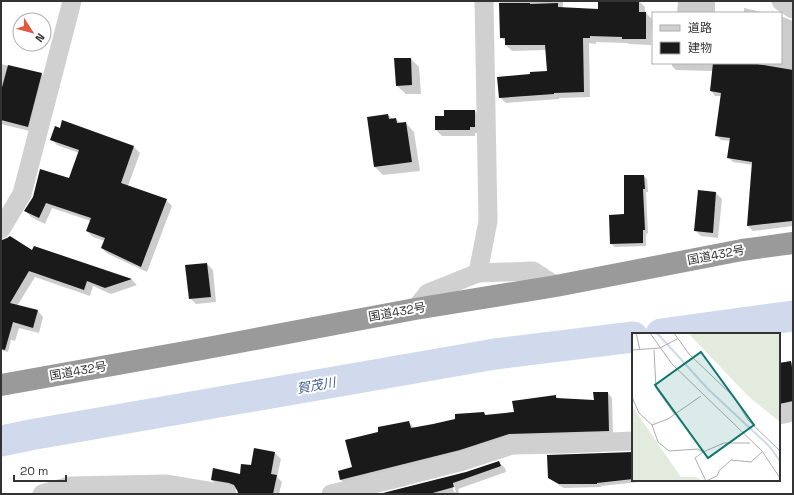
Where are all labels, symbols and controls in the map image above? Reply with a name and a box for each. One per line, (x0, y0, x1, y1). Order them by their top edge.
north arrow (12, 12, 52, 52)
legend (652, 12, 782, 64)
text: 道路 (688, 20, 712, 36)
text: N (32, 31, 48, 45)
text: 建物 (688, 40, 712, 56)
street label: 国道432号 (686, 242, 746, 268)
street label: 国道432号 (367, 299, 427, 325)
inset map (632, 333, 780, 481)
street label: 国道432号 (48, 358, 108, 384)
water label: 賀茂川 (295, 373, 339, 397)
scale bar (14, 457, 66, 483)
text: 20 m (20, 463, 48, 479)

